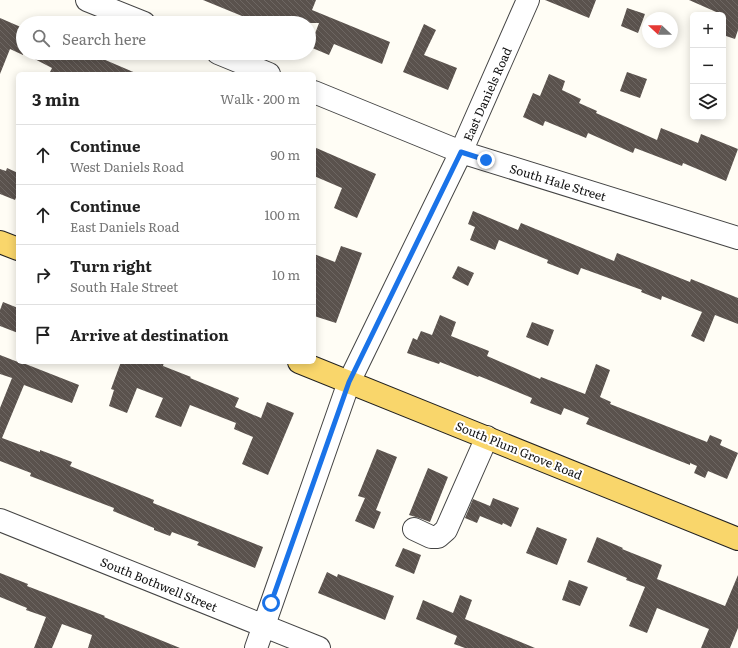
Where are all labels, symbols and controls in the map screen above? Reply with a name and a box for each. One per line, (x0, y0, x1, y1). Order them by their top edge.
north arrow (642, 12, 678, 48)
map controls (690, 12, 726, 120)
button: + (690, 12, 726, 48)
search box (16, 16, 316, 60)
icon: search (30, 27, 52, 49)
text: Search here (62, 27, 146, 50)
street label: East Daniels Road (458, 44, 516, 144)
button: − (690, 48, 726, 84)
button: layers (690, 84, 726, 120)
text: 3 min (32, 86, 80, 111)
text: Walk · 200 m (220, 89, 300, 108)
text: Continue (70, 134, 140, 157)
icon: ahead (32, 144, 54, 166)
text: 90 m (270, 145, 300, 164)
route end (477, 151, 495, 169)
text: West Daniels Road (70, 157, 184, 176)
street label: South Hale Street (508, 159, 609, 205)
text: Continue (70, 194, 140, 217)
icon: ahead (32, 204, 54, 226)
text: 100 m (264, 205, 300, 224)
text: East Daniels Road (70, 217, 179, 236)
text: Turn right (70, 254, 152, 277)
icon: right (32, 264, 54, 286)
text: 10 m (272, 265, 300, 284)
text: South Hale Street (70, 277, 178, 296)
text: Arrive at destination (70, 323, 229, 346)
icon: arrive (32, 324, 54, 346)
street label: South Plum Grove Road (453, 416, 586, 484)
street label: South Bothwell Street (98, 552, 220, 616)
route start (262, 594, 280, 612)

